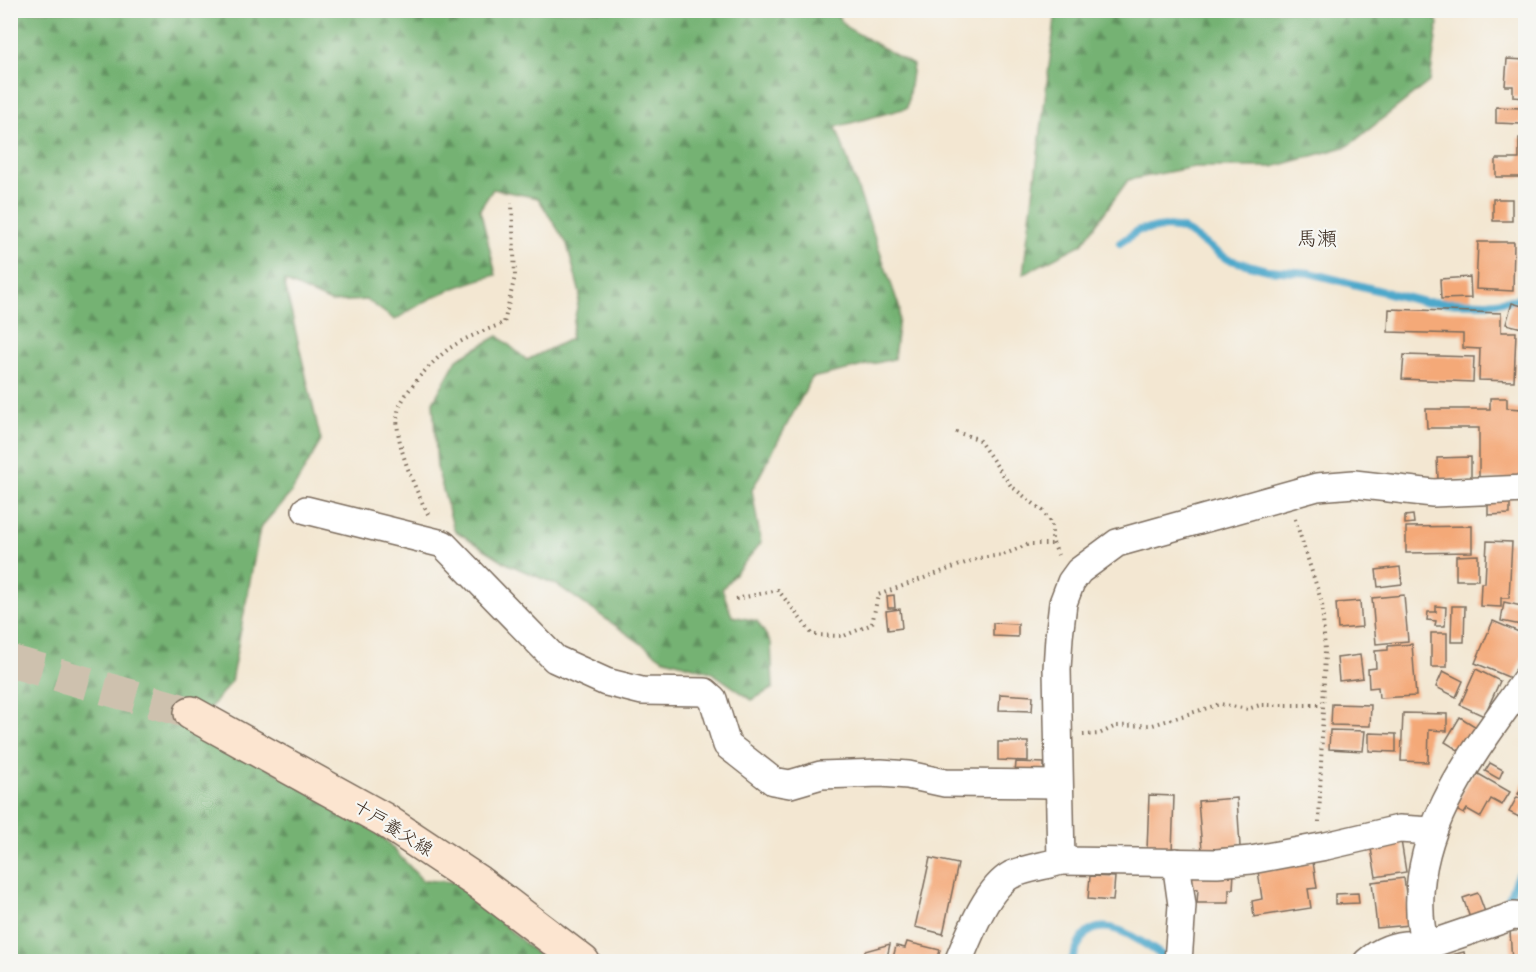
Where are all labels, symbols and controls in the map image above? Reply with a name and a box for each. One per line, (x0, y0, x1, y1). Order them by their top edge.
district label: 馬瀬 (1297, 225, 1337, 253)
street label: 十戸養父線 (348, 794, 438, 862)

